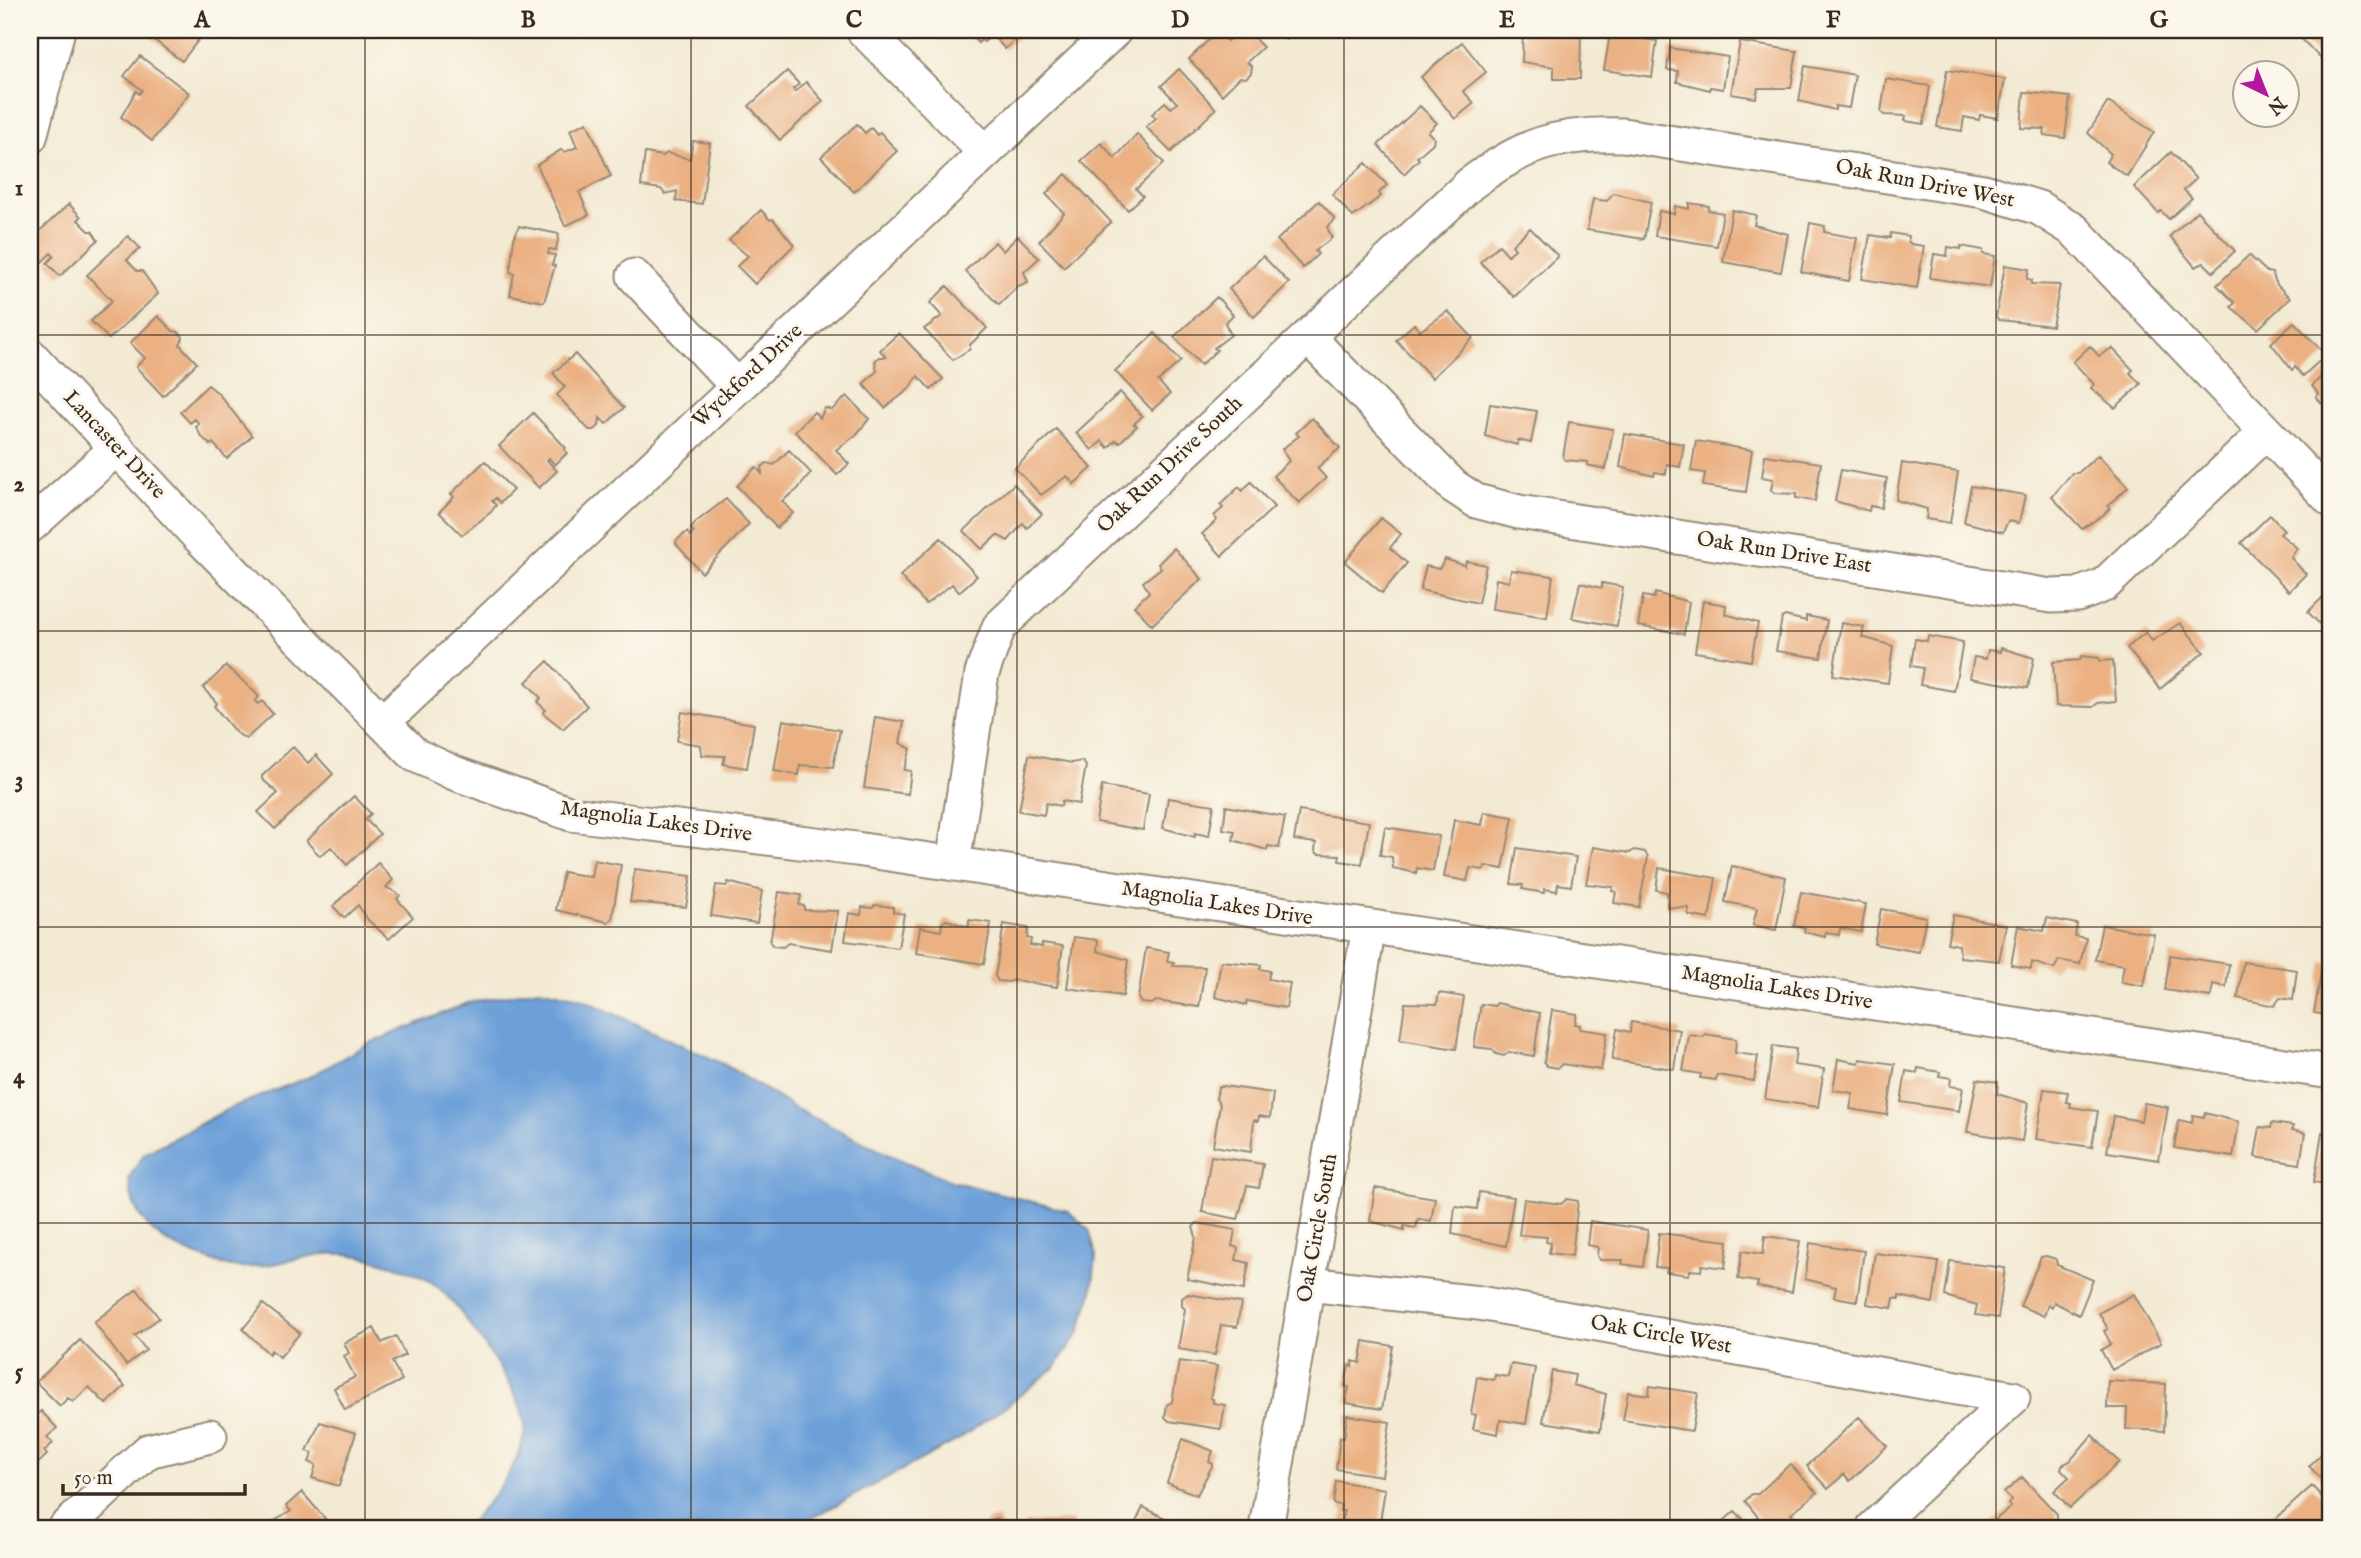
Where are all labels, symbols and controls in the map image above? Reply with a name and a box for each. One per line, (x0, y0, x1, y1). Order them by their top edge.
text: A (193, 6, 211, 35)
text: B (520, 6, 536, 35)
text: C (846, 6, 863, 35)
text: D (1171, 6, 1189, 35)
text: E (1499, 6, 1515, 35)
text: F (1826, 6, 1841, 35)
text: G (2150, 6, 2169, 35)
north arrow (2232, 60, 2302, 130)
text: N (2262, 90, 2291, 120)
street label: Oak Run Drive West (1833, 153, 2017, 215)
text: 1 (15, 174, 23, 203)
street label: Wyckford Drive (687, 318, 809, 434)
street label: Lancaster Drive (57, 385, 171, 505)
street label: Oak Run Drive South (1091, 390, 1249, 540)
text: 2 (14, 470, 25, 499)
street label: Oak Run Drive East (1695, 526, 1873, 580)
text: 3 (15, 766, 23, 795)
street label: Magnolia Lakes Drive (558, 795, 754, 849)
street label: Magnolia Lakes Drive (1119, 876, 1315, 933)
street label: Magnolia Lakes Drive (1679, 960, 1875, 1017)
text: 4 (13, 1062, 25, 1091)
street label: Oak Circle South (1292, 1151, 1344, 1305)
street label: Oak Circle West (1588, 1309, 1734, 1361)
text: 5 (15, 1358, 24, 1387)
scale bar (63, 1453, 245, 1497)
text: 50 m (74, 1465, 113, 1492)

